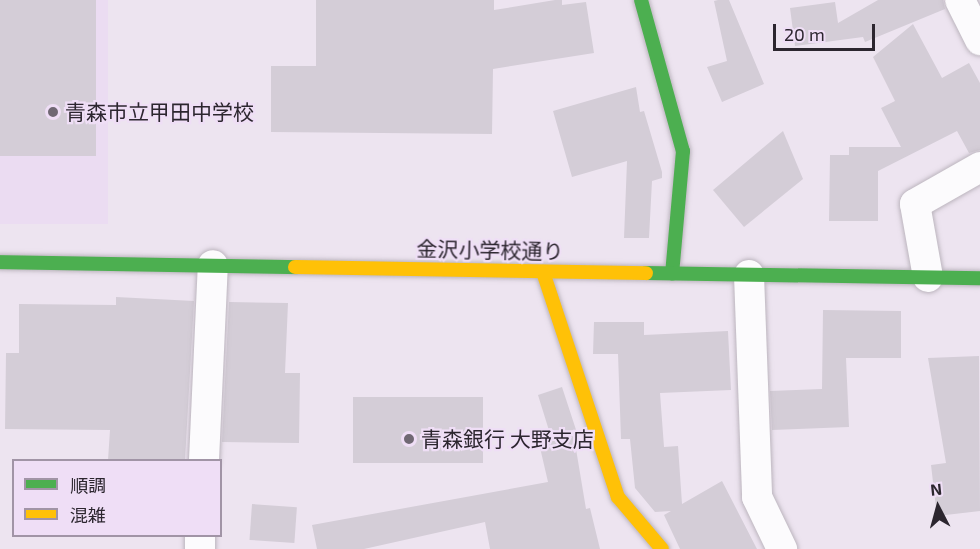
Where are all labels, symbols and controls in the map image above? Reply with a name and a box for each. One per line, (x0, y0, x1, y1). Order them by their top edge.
scale bar (776, 12, 878, 50)
text: 20 m (784, 23, 825, 45)
place label: 青森市立甲田中学校 (65, 99, 254, 125)
marker: 青森市立甲田中学校 (46, 105, 60, 119)
street label: 金沢小学校通り (416, 236, 564, 264)
place label: 青森銀行 大野支店 (421, 426, 594, 452)
marker: 青森銀行 大野支店 (402, 432, 416, 446)
legend (12, 459, 222, 537)
text: 順調 (70, 474, 106, 496)
north arrow (908, 477, 968, 537)
text: N (929, 479, 943, 499)
text: 混雑 (70, 504, 106, 526)

